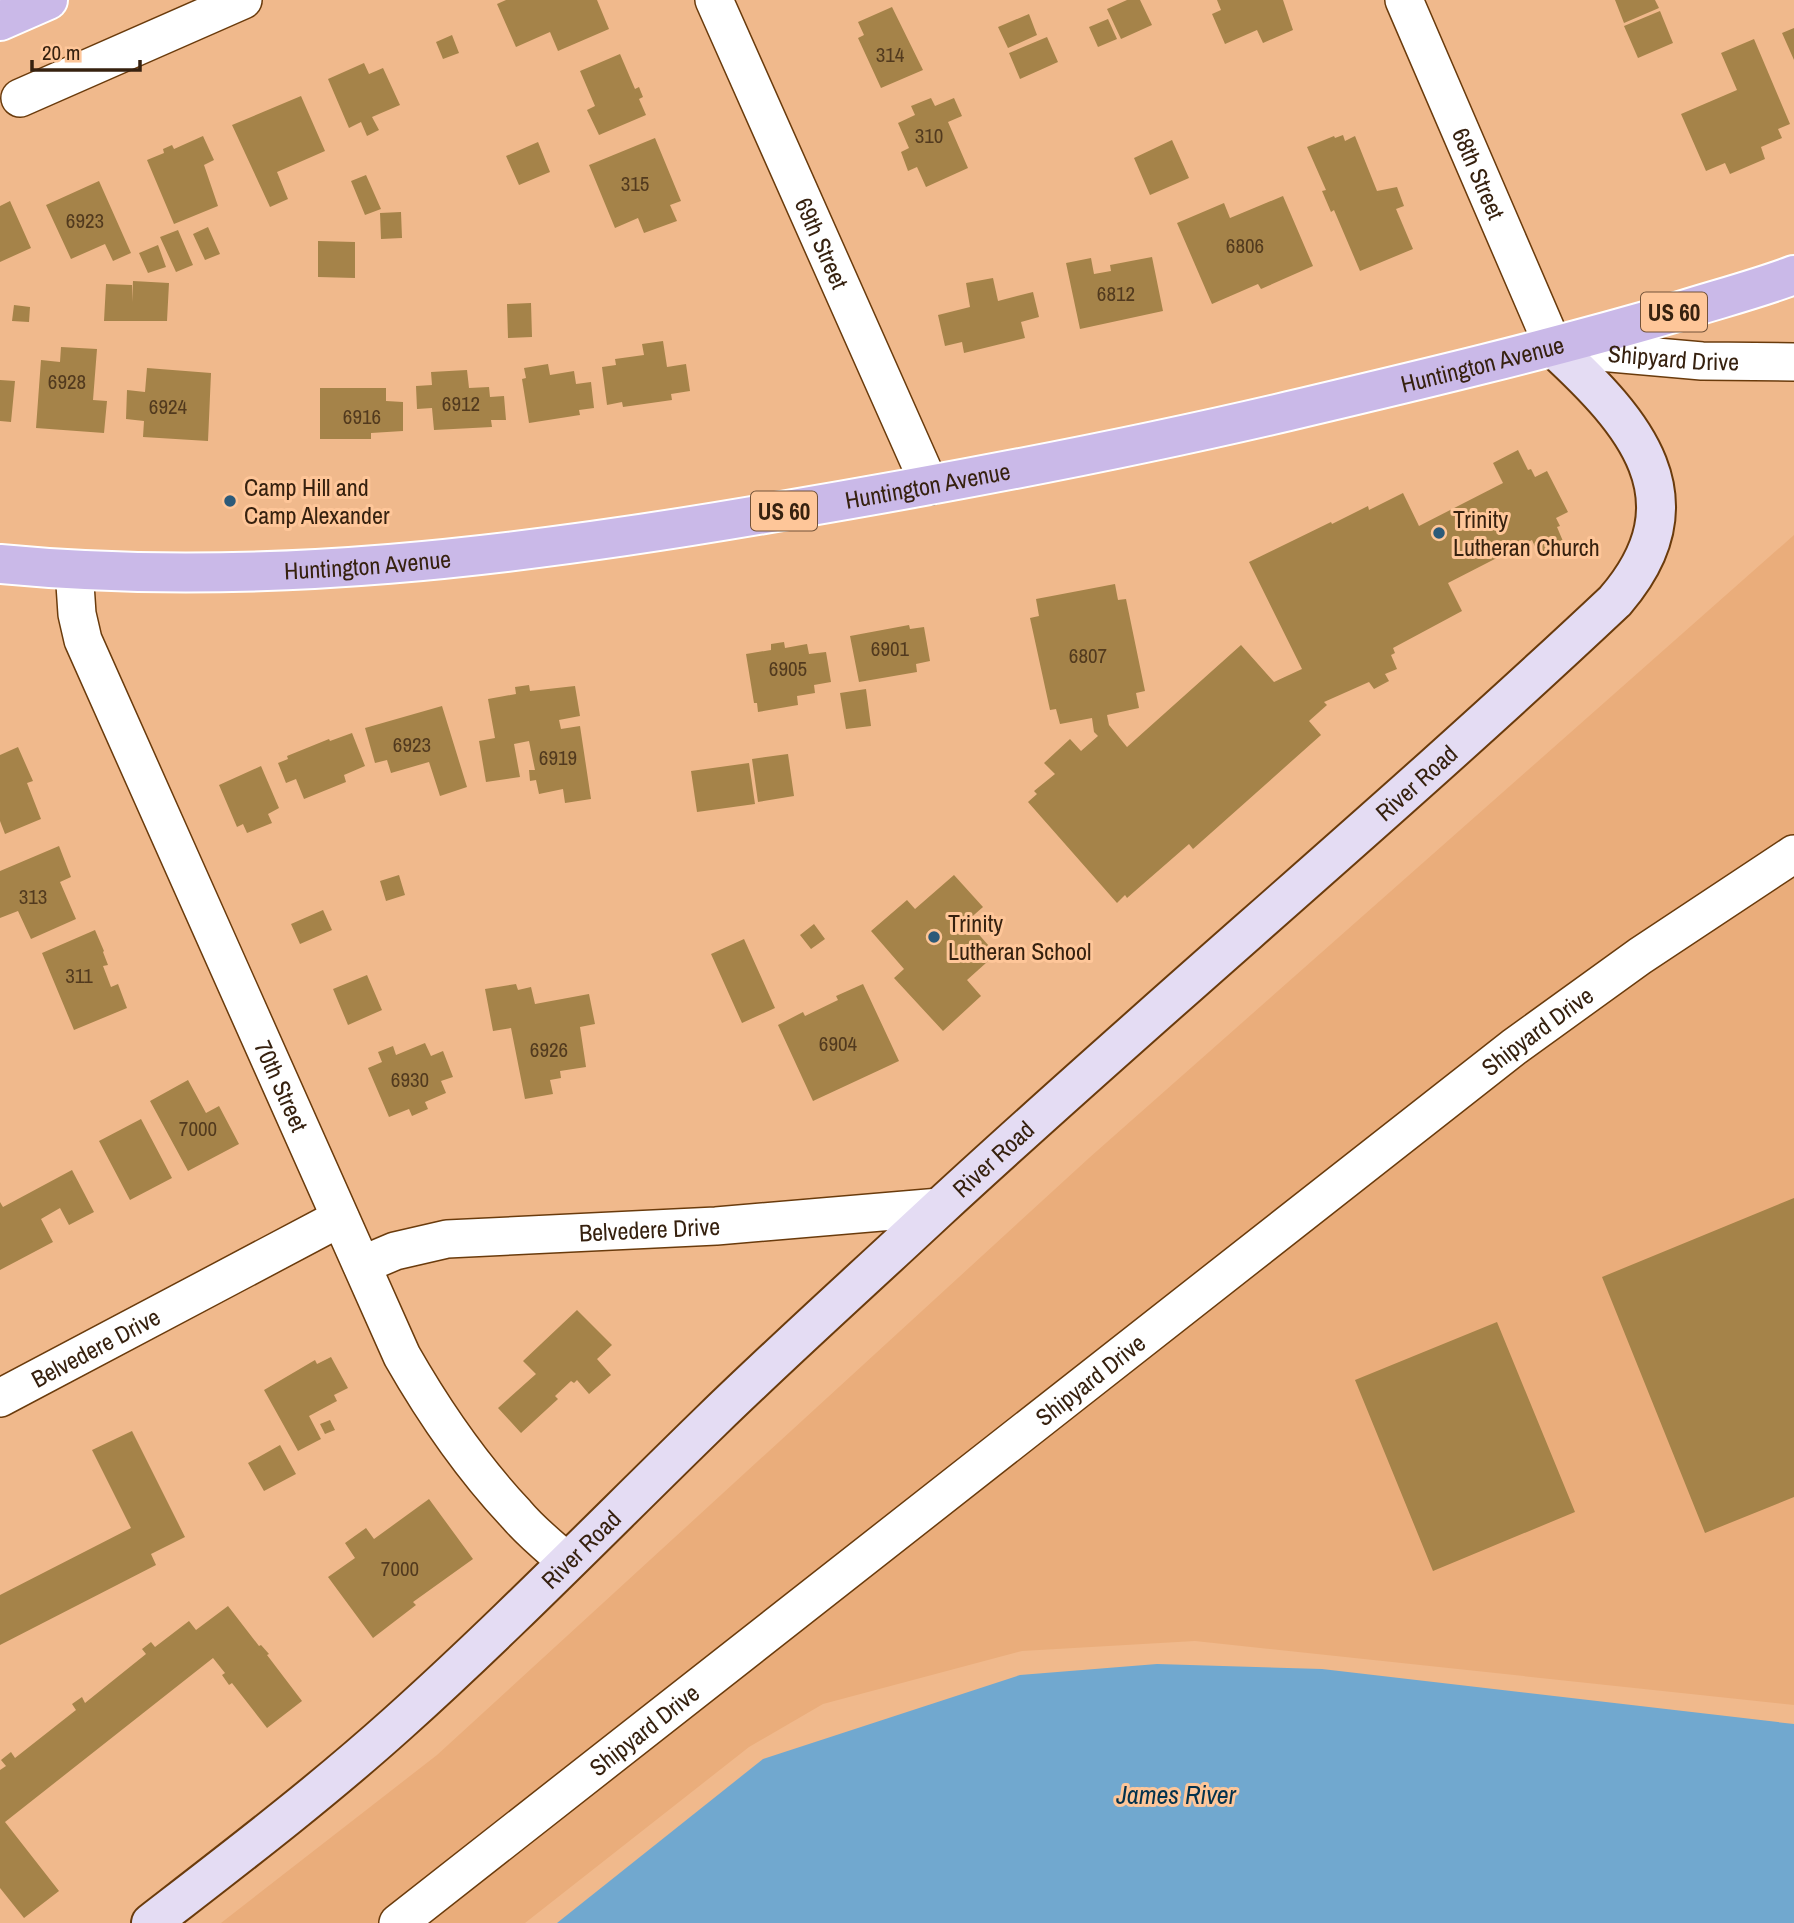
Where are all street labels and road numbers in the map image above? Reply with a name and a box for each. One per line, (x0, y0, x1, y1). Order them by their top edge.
street label: 68th Street (1445, 123, 1513, 225)
street label: 69th Street (788, 193, 856, 294)
road number: US 60 (1641, 292, 1707, 332)
street label: Huntington Avenue (1397, 328, 1567, 400)
street label: Shipyard Drive (1607, 337, 1739, 377)
street label: Huntington Avenue (843, 454, 1013, 516)
road number: US 60 (751, 491, 817, 530)
street label: Huntington Avenue (283, 542, 452, 586)
street label: River Road (1368, 738, 1464, 828)
street label: Shipyard Drive (1475, 979, 1600, 1083)
street label: 70th Street (247, 1035, 316, 1137)
street label: River Road (945, 1113, 1041, 1204)
street label: Belvedere Drive (578, 1210, 721, 1249)
street label: Belvedere Drive (26, 1300, 165, 1395)
street label: Shipyard Drive (1029, 1326, 1152, 1433)
street label: River Road (534, 1503, 627, 1596)
street label: Shipyard Drive (583, 1677, 706, 1783)

